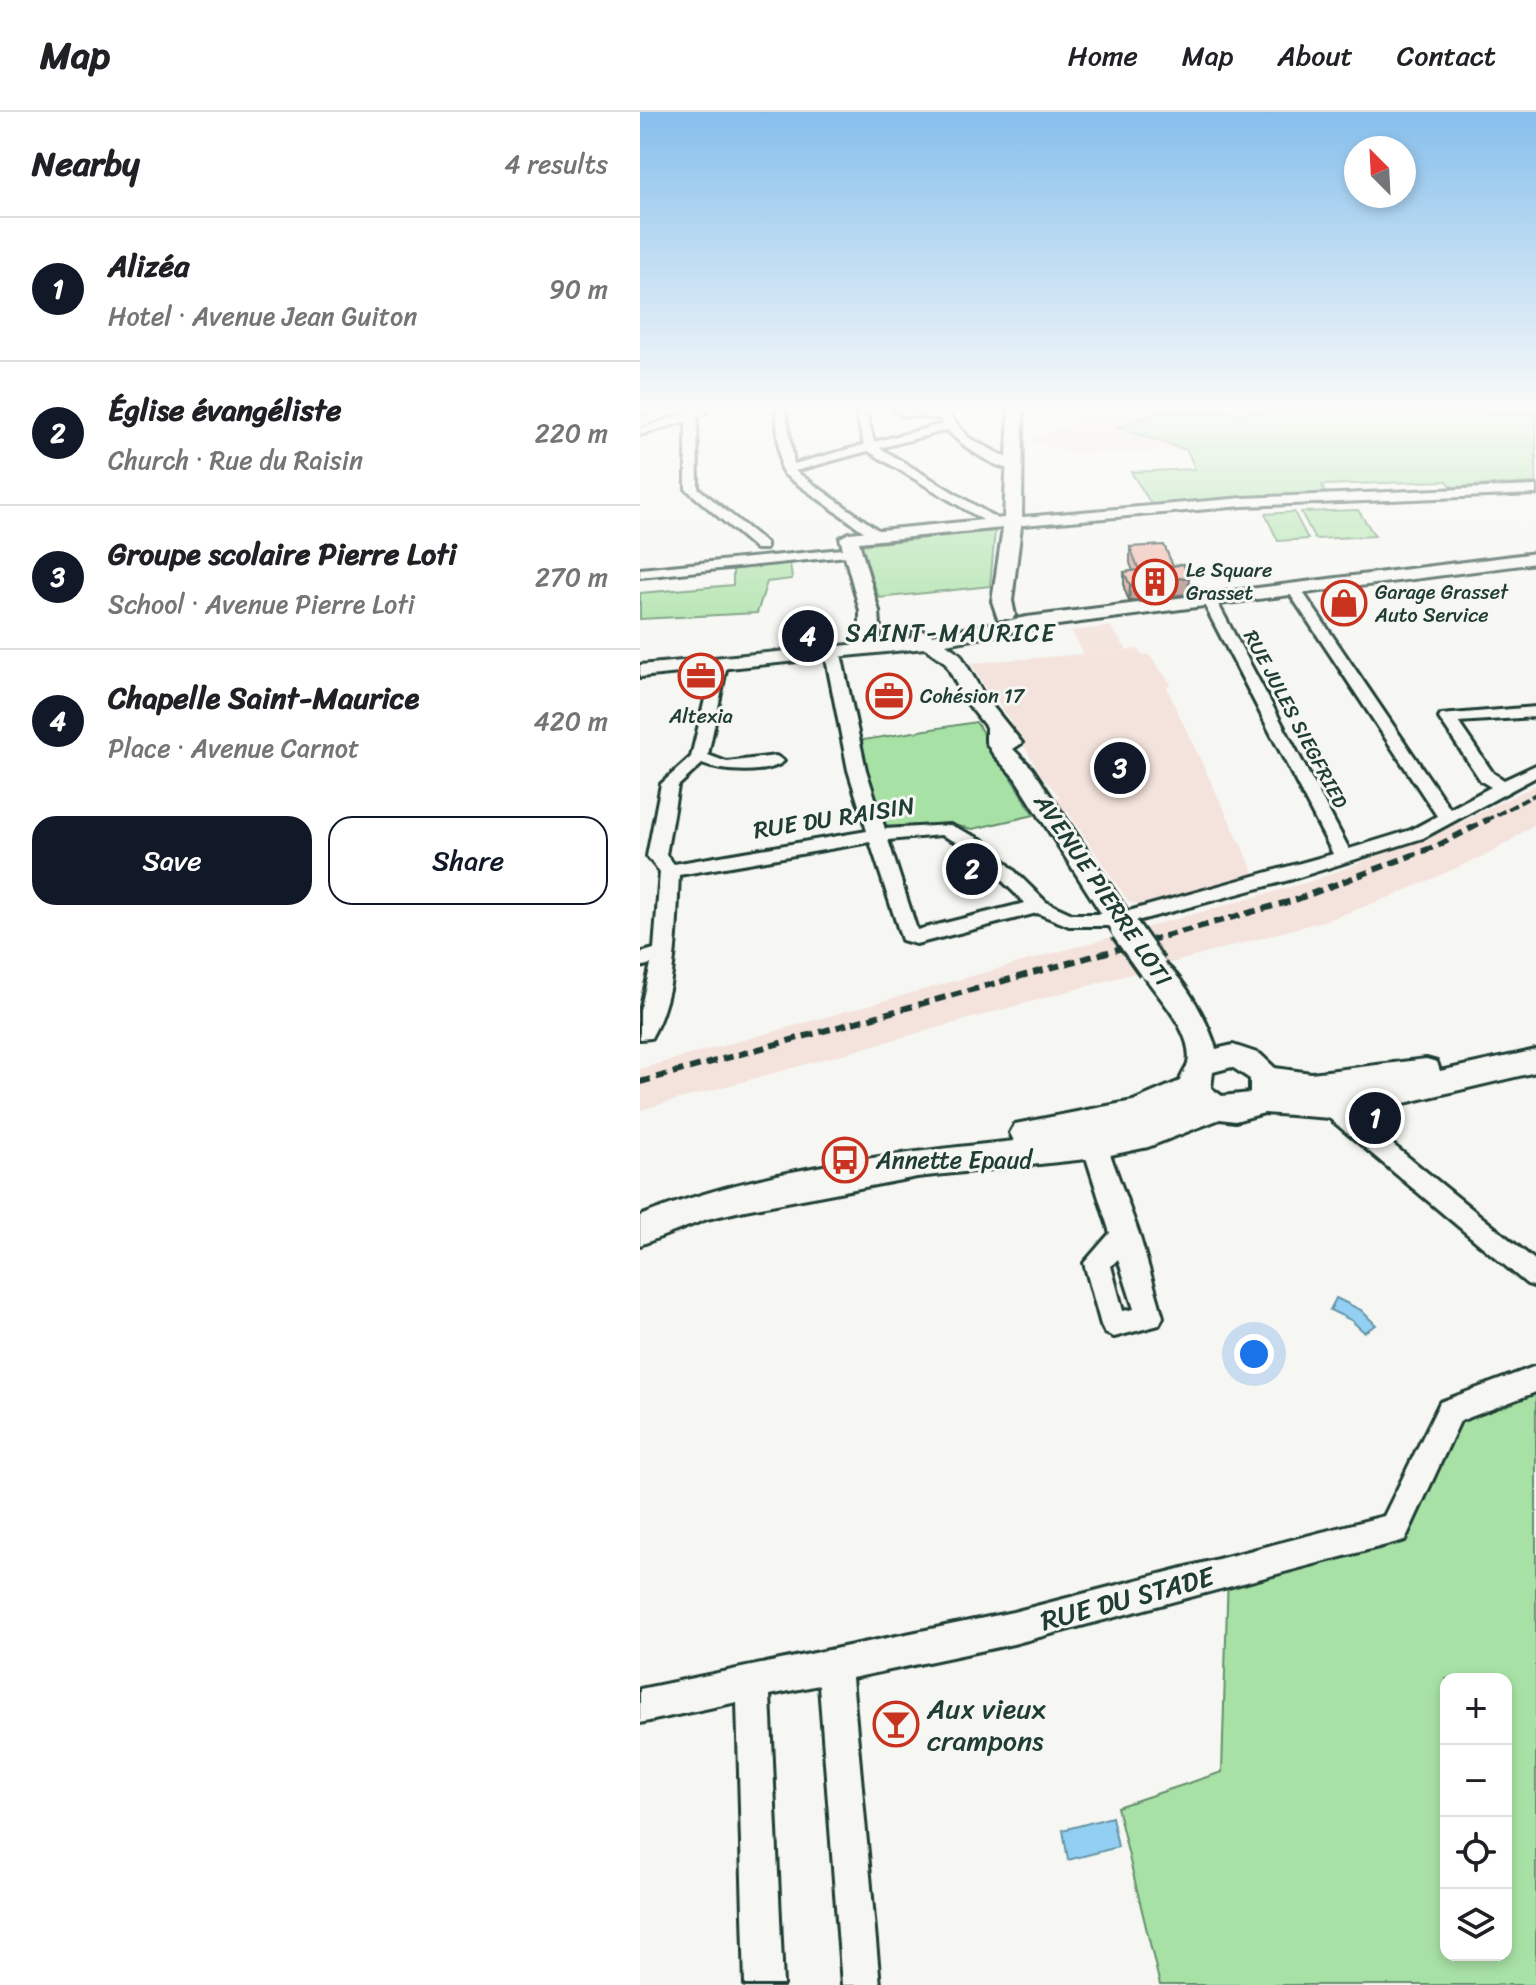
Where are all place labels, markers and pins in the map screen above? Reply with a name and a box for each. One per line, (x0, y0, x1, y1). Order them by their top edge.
place label: Le Square Grasset (1186, 553, 1272, 611)
building icon: Le Square Grasset (1131, 558, 1179, 606)
place label: Garage Grasset Auto Service (1374, 575, 1509, 633)
shop icon: Garage Grasset Auto Service (1320, 579, 1368, 627)
pin: 4 (782, 606, 834, 666)
office icon: Altexia (677, 652, 725, 700)
office icon: Cohésion 17 (865, 672, 913, 720)
place label: Cohésion 17 (920, 679, 1026, 714)
place label: Altexia (668, 699, 733, 734)
pin: 3 (1094, 738, 1146, 798)
pin: 2 (946, 839, 998, 899)
pin: 1 (1349, 1088, 1401, 1148)
bus stop icon: Annette Epaud (821, 1136, 869, 1184)
place label: Annette Epaud (875, 1139, 1034, 1181)
place label: Aux vieux crampons (926, 1684, 1046, 1765)
bar icon: Aux vieux crampons (872, 1700, 920, 1748)

